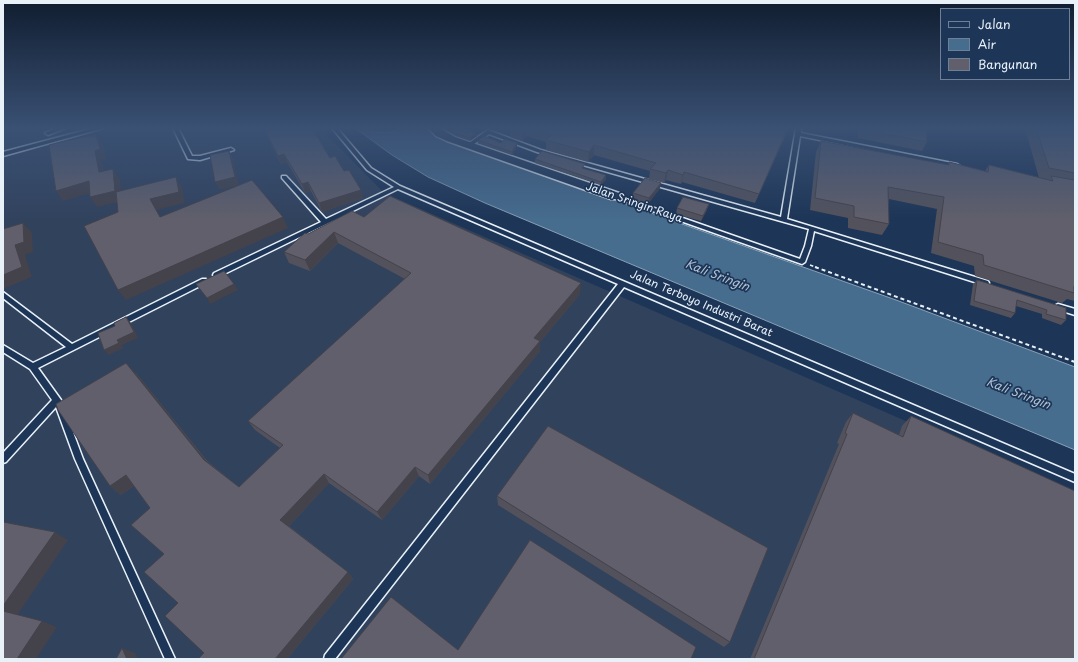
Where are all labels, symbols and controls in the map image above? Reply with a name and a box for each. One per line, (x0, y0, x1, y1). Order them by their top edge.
legend (940, 8, 1070, 80)
text: Jalan (978, 15, 1011, 33)
text: Air (978, 35, 996, 53)
text: Bangunan (978, 55, 1037, 73)
street label: Jalan Sringin Raya (584, 180, 684, 226)
water label: Kali Sringin (683, 257, 751, 295)
street label: Jalan Terboyo Industri Barat (628, 268, 774, 340)
water label: Kali Sringin (984, 375, 1052, 413)

